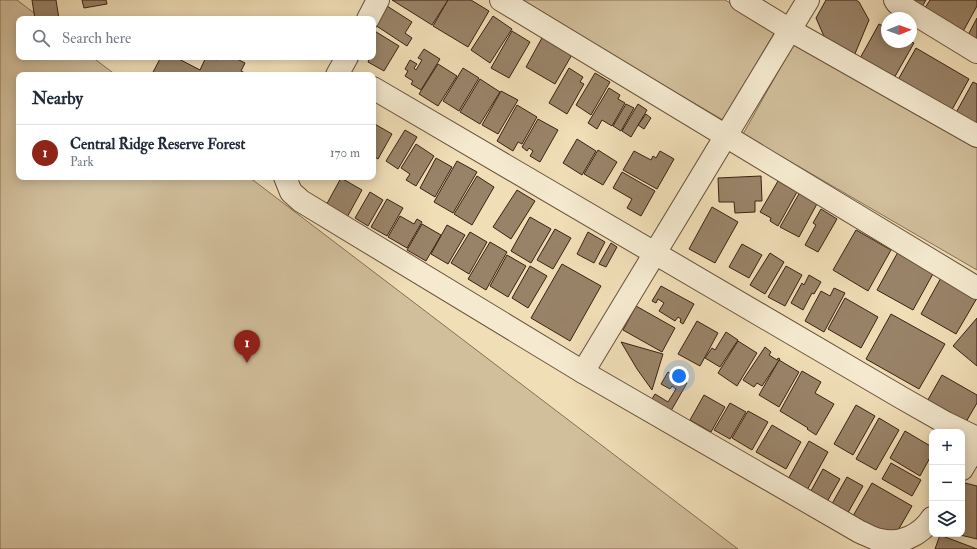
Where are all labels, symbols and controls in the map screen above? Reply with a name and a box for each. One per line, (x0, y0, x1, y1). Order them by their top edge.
north arrow (881, 12, 917, 48)
search box (16, 16, 376, 60)
icon: search (30, 27, 52, 49)
text: Search here (62, 29, 131, 48)
text: Nearby (32, 88, 83, 109)
text: Central Ridge Reserve Forest (70, 135, 245, 154)
text: 1 (43, 145, 47, 161)
text: 170 m (330, 145, 360, 161)
text: Park (70, 154, 94, 170)
pin: 1 (234, 330, 260, 363)
your location (669, 366, 689, 386)
map controls (929, 429, 965, 537)
button: + (929, 429, 965, 465)
button: − (929, 465, 965, 501)
button: layers (929, 501, 965, 537)

